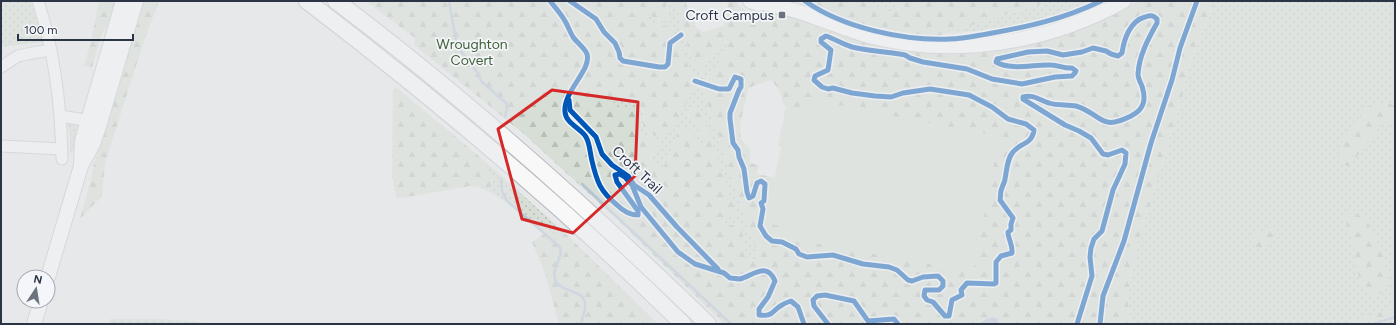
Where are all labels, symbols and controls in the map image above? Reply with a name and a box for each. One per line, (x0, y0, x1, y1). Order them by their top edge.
place label: Croft Campus (685, 7, 774, 24)
marker: Croft Campus (777, 10, 787, 20)
scale bar (18, 16, 133, 42)
text: 100 m (24, 23, 58, 37)
park label: Wroughton Covert (436, 36, 508, 69)
street label: Croft Trail (608, 143, 666, 197)
north arrow (16, 269, 56, 309)
text: N (32, 272, 43, 287)

